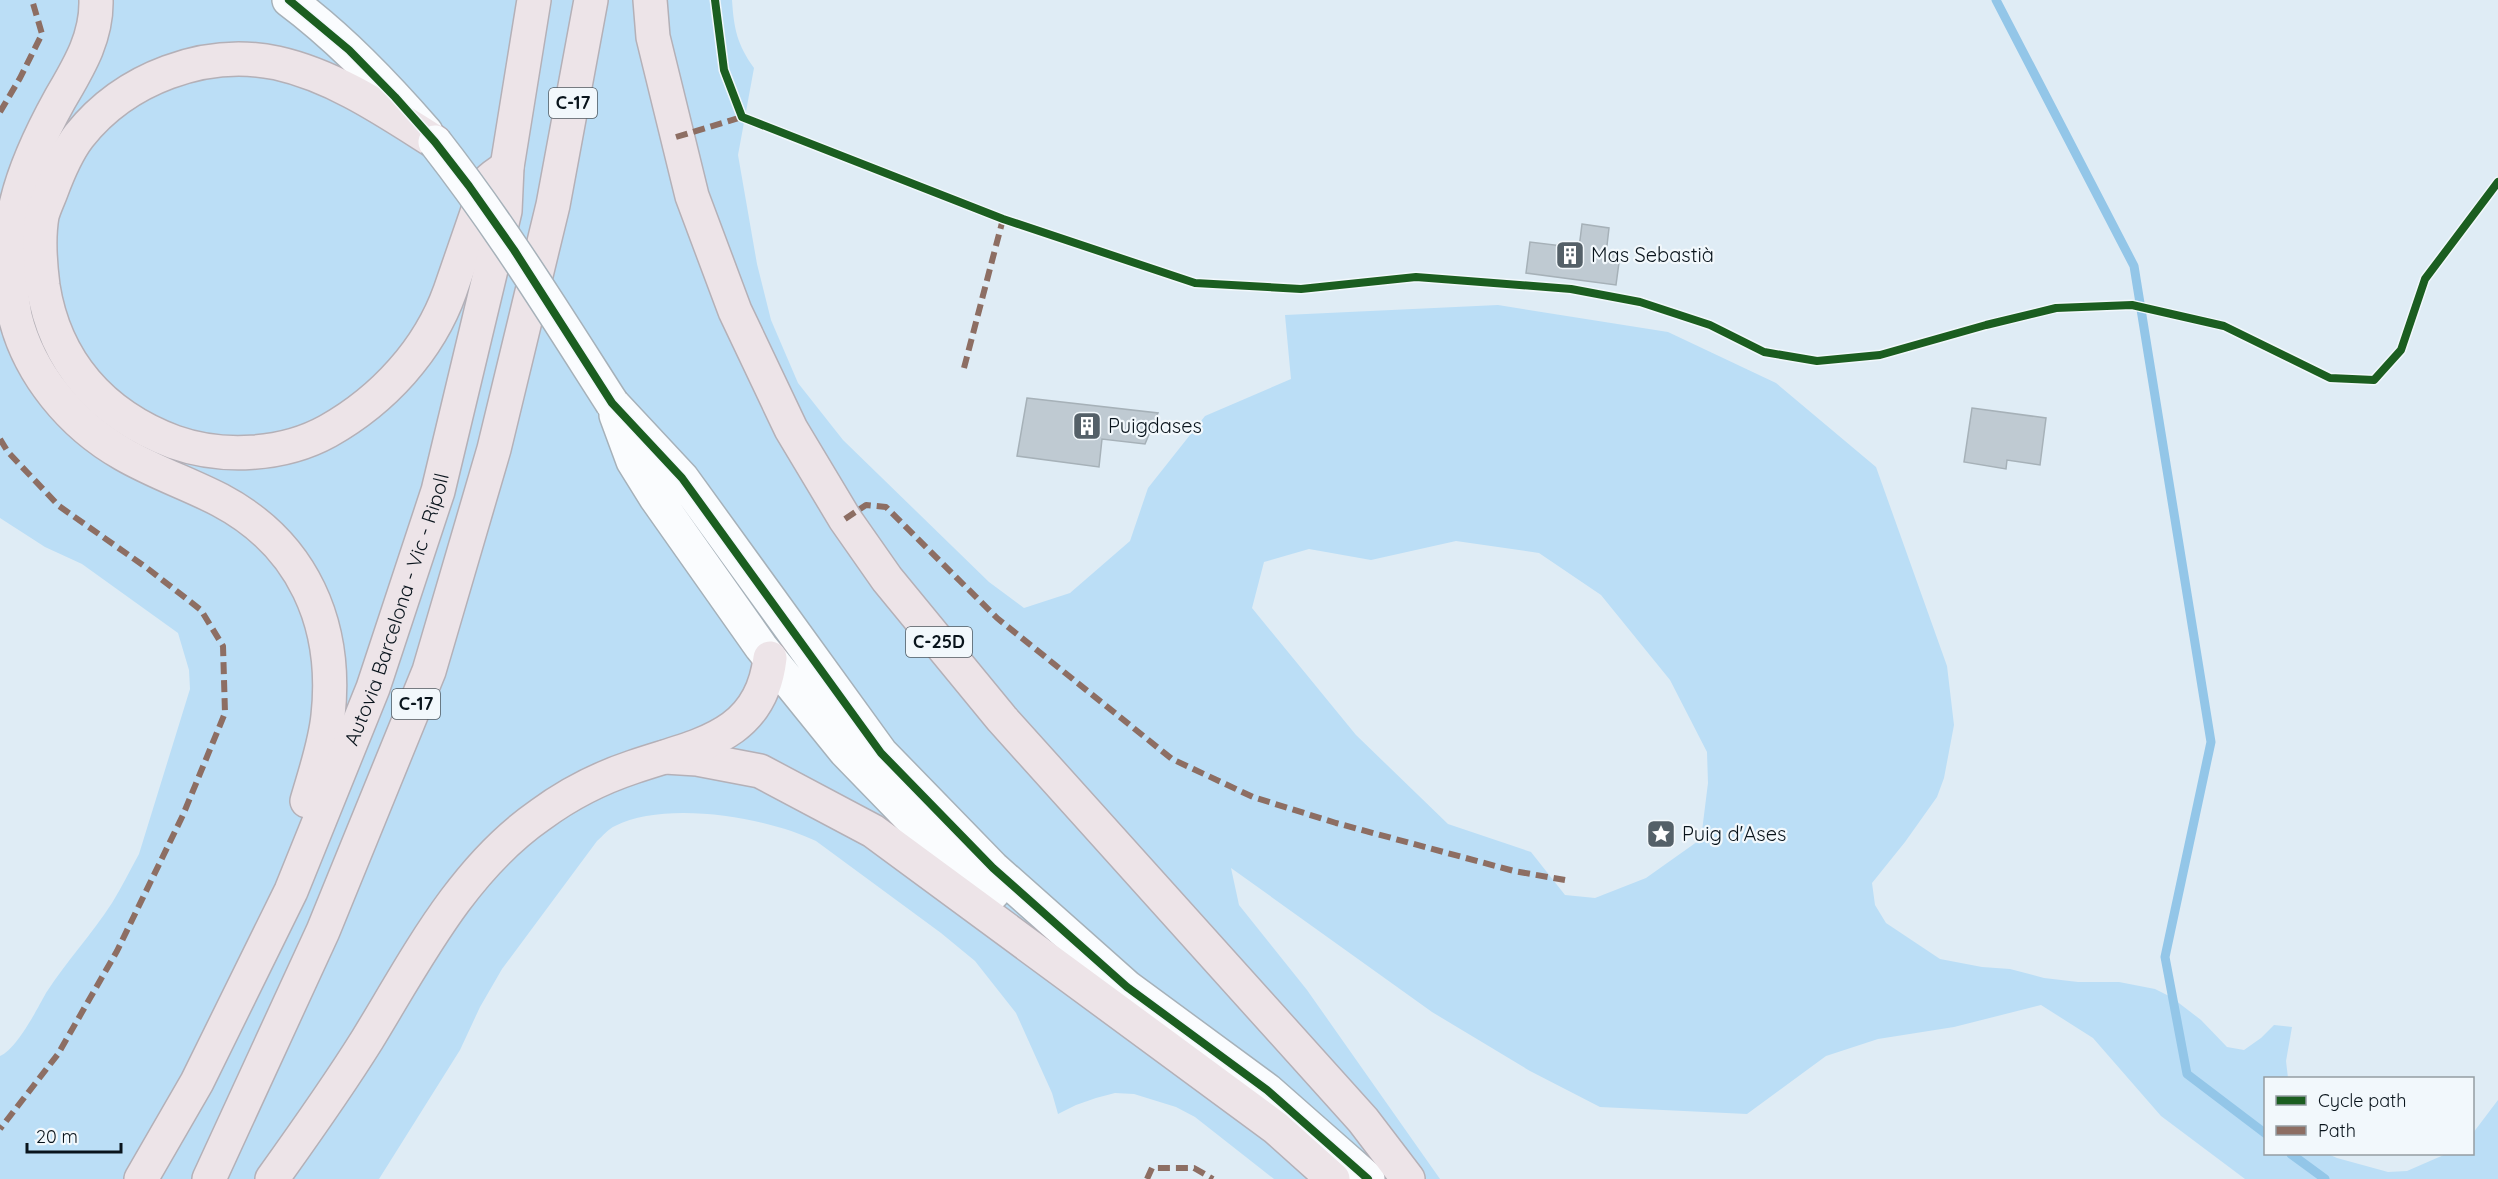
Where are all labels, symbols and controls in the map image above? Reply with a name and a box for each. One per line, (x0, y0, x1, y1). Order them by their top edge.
road number: C-17 (549, 88, 597, 118)
building icon: Mas Sebastià (1554, 239, 1586, 271)
place label: Mas Sebastià (1591, 242, 1714, 267)
building icon: Puigdases (1071, 410, 1103, 442)
place label: Puigdases (1108, 413, 1202, 438)
street label: Autovia Barcelona - Vic - Ripoll (338, 471, 454, 749)
road number: C-25D (906, 627, 972, 657)
road number: C-17 (392, 689, 440, 719)
place icon: Puig d'Ases (1645, 818, 1677, 850)
place label: Puig d'Ases (1682, 821, 1786, 846)
legend (2264, 1077, 2474, 1155)
text: Cycle path (2318, 1089, 2406, 1112)
scale bar (27, 1116, 122, 1154)
text: Path (2318, 1119, 2356, 1142)
text: 20 m (36, 1125, 78, 1148)

